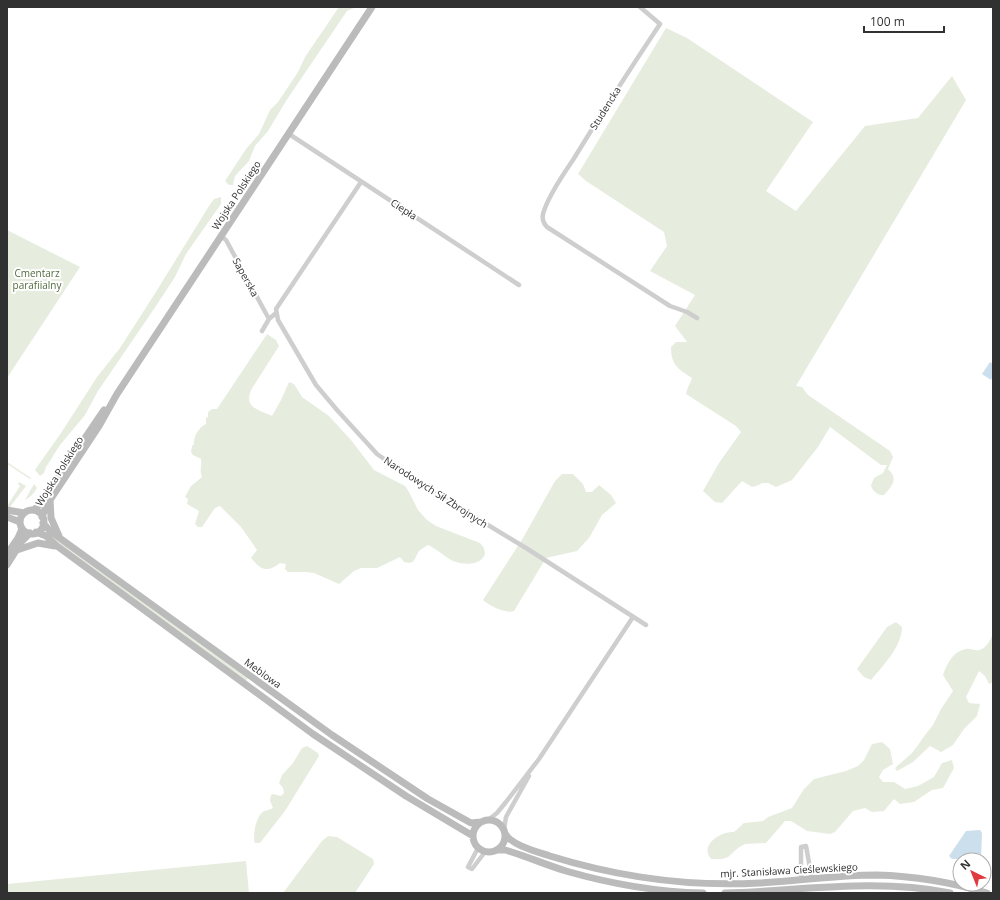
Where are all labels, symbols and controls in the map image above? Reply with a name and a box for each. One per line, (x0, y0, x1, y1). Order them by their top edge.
scale bar (864, 8, 944, 34)
text: 100 m (870, 13, 905, 30)
street label: Studencka (586, 84, 624, 132)
street label: Wojska Polskiego (208, 158, 264, 232)
street label: Ciepła (388, 195, 420, 223)
street label: Saperska (230, 255, 262, 299)
park label: Cmentarz parafiialny (13, 266, 62, 292)
street label: Wojska Polskiego (32, 433, 86, 509)
street label: Narodowych Sił Zbrojnych (381, 453, 491, 531)
street label: Meblowa (242, 655, 284, 691)
north arrow (952, 852, 992, 892)
text: N (956, 856, 973, 873)
street label: mjr. Stanisława Cieślewskiego (720, 859, 858, 881)

